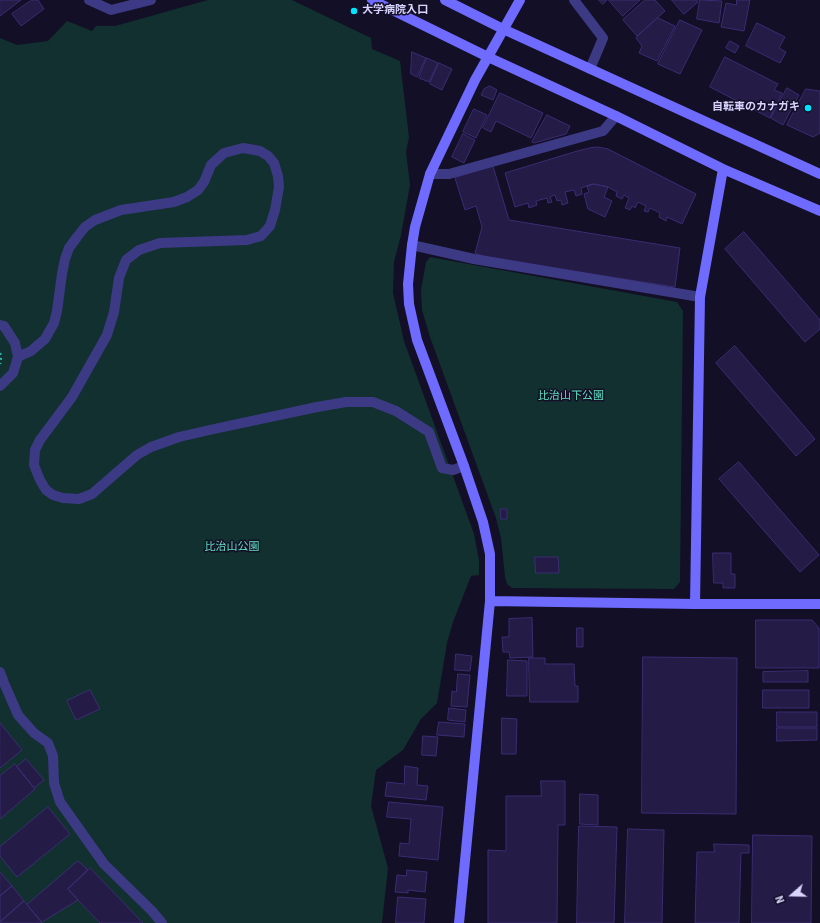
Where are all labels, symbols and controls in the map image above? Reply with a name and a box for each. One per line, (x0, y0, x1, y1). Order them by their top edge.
place label: 大学病院入口 (362, 4, 428, 18)
marker: 大学病院入口 (349, 6, 359, 16)
place label: 自転車のカナガキ (712, 101, 800, 115)
marker: 自転車のカナガキ (803, 103, 813, 113)
park label: 比治山下公園 (538, 390, 604, 404)
park label: 比治山公園 (205, 541, 259, 555)
north arrow (772, 875, 812, 915)
text: N (772, 893, 789, 905)

